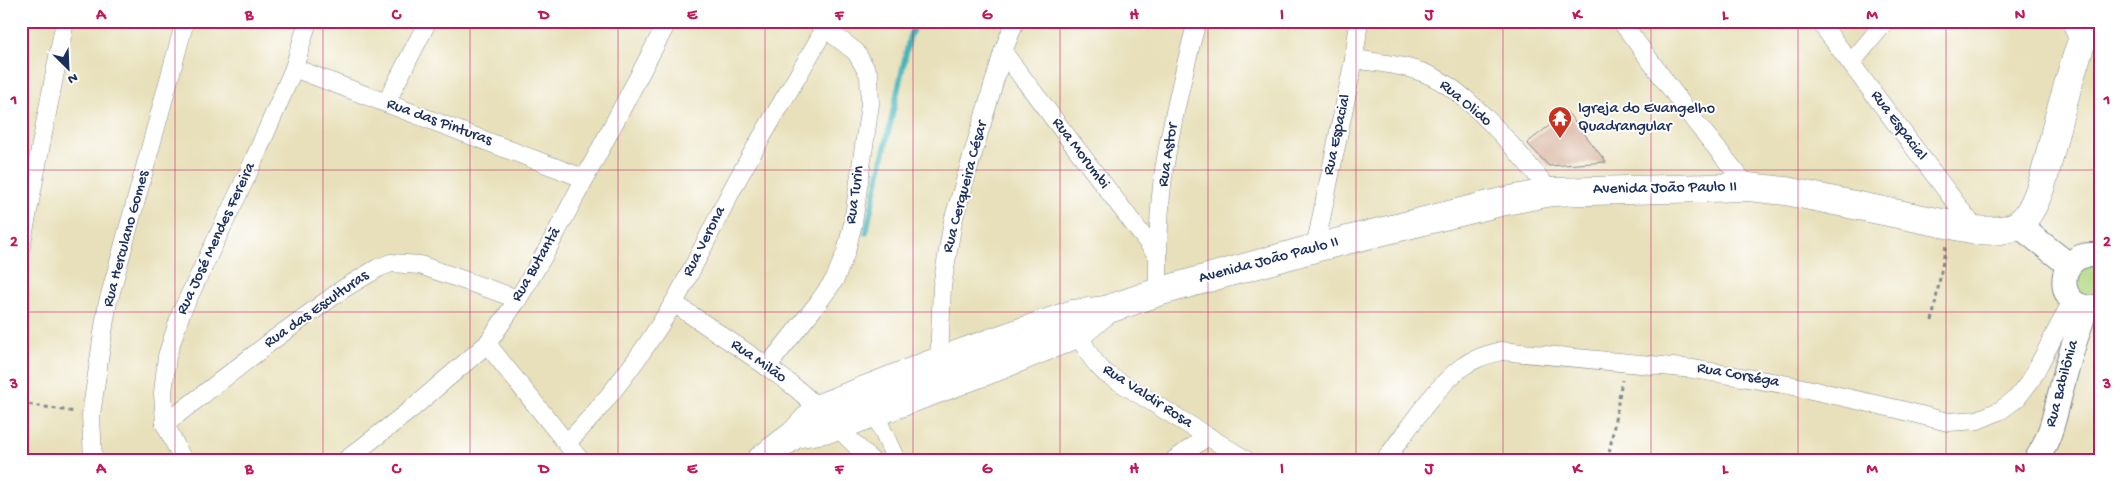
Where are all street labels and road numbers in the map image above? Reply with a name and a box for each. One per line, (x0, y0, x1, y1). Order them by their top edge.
street label: Rua Olido (1435, 77, 1495, 131)
street label: Rua Espacial (1866, 87, 1930, 165)
street label: Rua Espacial (1320, 93, 1356, 177)
street label: Rua das Pinturas (384, 95, 495, 151)
street label: Rua Morumbi (1047, 115, 1113, 193)
street label: Rua Cerqueira César (939, 118, 993, 255)
street label: Rua Astor (1155, 120, 1184, 188)
street label: Rua José Mendes Fereira (173, 159, 261, 318)
street label: Rua Turin (842, 164, 870, 226)
street label: Rua Herculano Gomes (100, 168, 155, 309)
street label: Avenida João Paulo II (1593, 178, 1737, 200)
street label: Rua Verona (679, 203, 731, 280)
street label: Rua Butantã (508, 223, 566, 306)
street label: Avenida João Paulo II (1197, 233, 1341, 289)
street label: Rua das Esculturas (261, 266, 374, 353)
street label: Rua Milão (726, 336, 790, 388)
street label: Rua Babilônia (2042, 337, 2084, 430)
street label: Rua Corséga (1695, 359, 1782, 393)
street label: Rua Valdir Rosa (1098, 361, 1197, 434)

